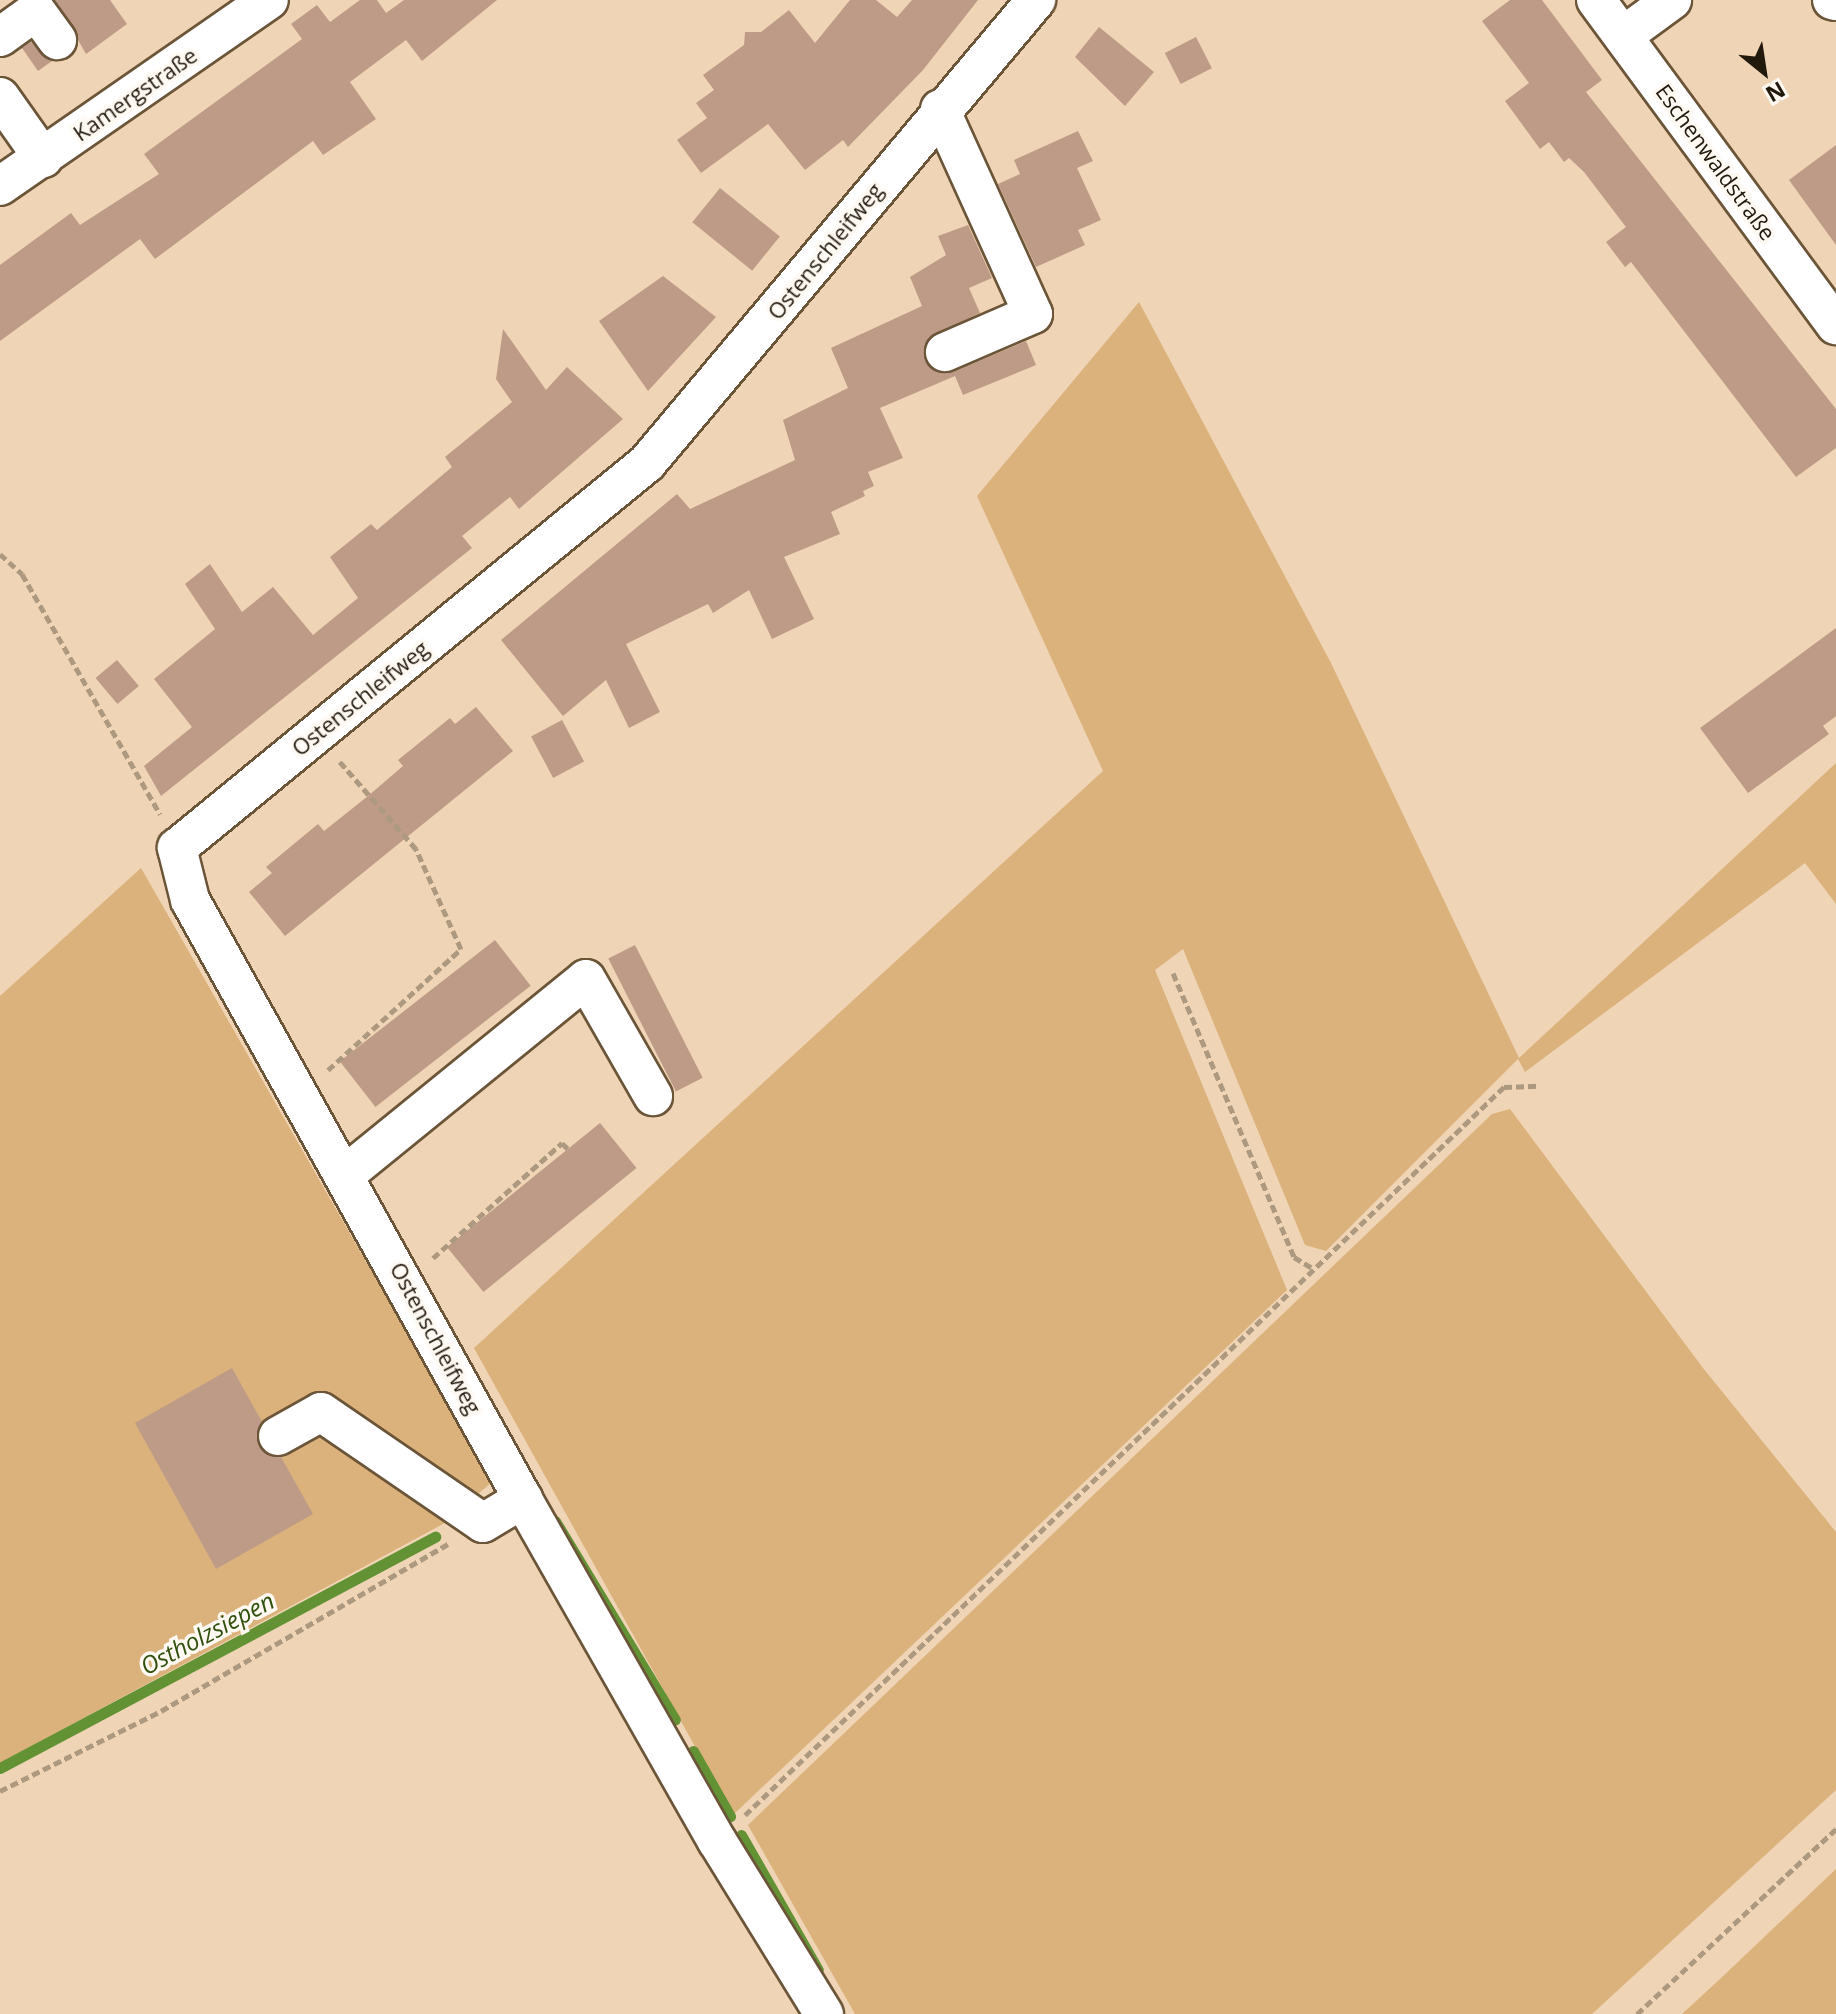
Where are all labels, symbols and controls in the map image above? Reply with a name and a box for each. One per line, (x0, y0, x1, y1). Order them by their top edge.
north arrow (1724, 32, 1804, 112)
street label: Kamergstraße (68, 42, 202, 146)
text: N (1761, 75, 1791, 110)
street label: Eschenwaldstraße (1651, 79, 1781, 245)
street label: Ostenschleifweg (762, 177, 888, 325)
street label: Ostenschleifweg (286, 635, 434, 761)
street label: Ostenschleifweg (385, 1258, 487, 1418)
water label: Ostholzsiepen (135, 1586, 279, 1680)

